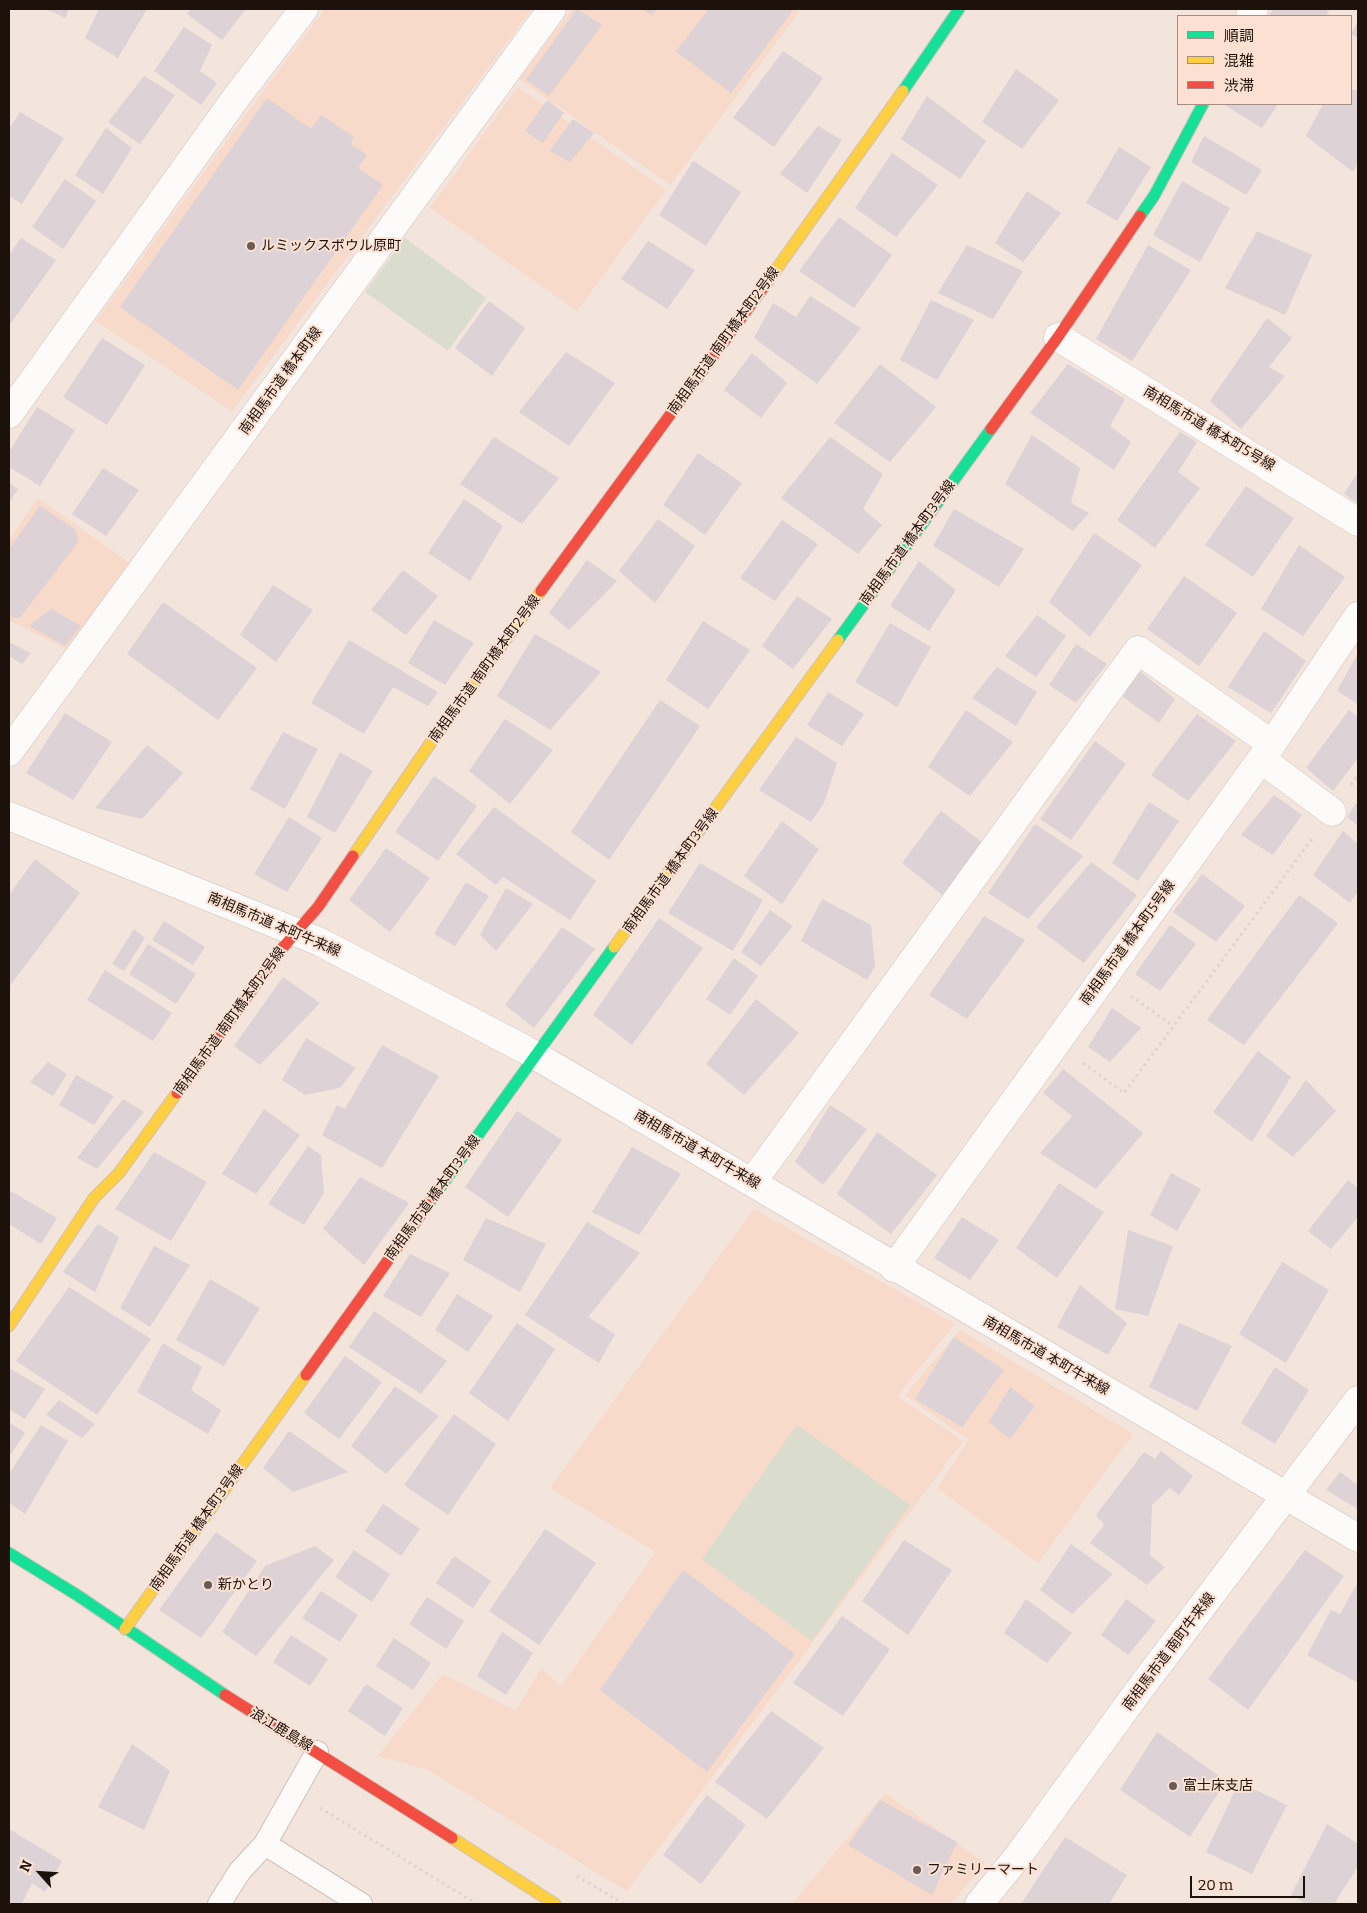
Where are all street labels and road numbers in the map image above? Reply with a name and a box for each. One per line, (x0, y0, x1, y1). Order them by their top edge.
street label: 南相馬市道 南町橋本町2号線 (665, 264, 783, 418)
street label: 南相馬市道 橋本町線 (236, 324, 326, 438)
street label: 南相馬市道 橋本町5号線 (1140, 383, 1278, 475)
street label: 南相馬市道 橋本町3号線 (857, 477, 959, 609)
street label: 南相馬市道 南町橋本町2号線 (426, 592, 544, 746)
street label: 南相馬市道 橋本町3号線 (620, 805, 722, 937)
street label: 南相馬市道 橋本町5号線 (1077, 877, 1179, 1009)
street label: 南相馬市道 本町牛来線 (205, 889, 343, 961)
street label: 南相馬市道 南町橋本町2号線 (171, 944, 289, 1098)
street label: 南相馬市道 本町牛来線 (631, 1107, 763, 1193)
street label: 南相馬市道 橋本町3号線 (382, 1132, 484, 1264)
street label: 南相馬市道 本町牛来線 (980, 1313, 1112, 1399)
street label: 南相馬市道 橋本町3号線 (147, 1461, 247, 1595)
street label: 南相馬市道 南町牛来線 (1119, 1590, 1219, 1714)
street label: 浪江鹿島線 (247, 1705, 315, 1755)

